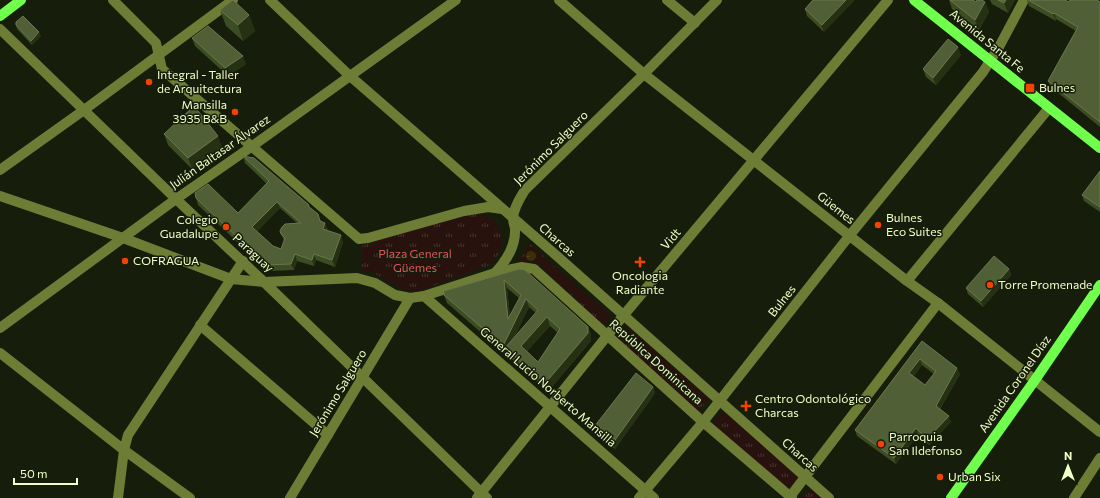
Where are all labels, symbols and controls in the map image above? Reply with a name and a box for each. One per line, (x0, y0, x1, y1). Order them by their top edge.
street label: Avenida Santa Fe (947, 6, 1028, 75)
place label: Integral - Taller de Arquitectura (157, 67, 242, 95)
marker: Integral - Taller de Arquitectura (144, 77, 154, 87)
place label: Bulnes (1039, 80, 1075, 94)
marker: Bulnes (1024, 82, 1036, 94)
place label: Mansilla 3935 B&B (173, 97, 227, 125)
marker: Mansilla 3935 B&B (230, 107, 240, 117)
street label: Jerónimo Salguero (510, 107, 591, 188)
street label: Julián Baltasar Álvarez (167, 111, 273, 192)
street label: Güemes (815, 188, 858, 226)
place label: Bulnes Eco Suites (886, 210, 942, 238)
place label: Colegio Guadalupe (160, 212, 218, 240)
street label: Charcas (537, 220, 579, 259)
marker: Bulnes Eco Suites (873, 220, 883, 230)
marker: Colegio Guadalupe (221, 222, 231, 232)
street label: Vidt (657, 225, 683, 252)
street label: Paraguay (231, 230, 277, 275)
park label: Plaza General Güemes (378, 246, 452, 274)
place label: COFRAGUA (133, 253, 199, 267)
marker: COFRAGUA (120, 256, 130, 266)
marker: Oncologia Radiante (634, 256, 646, 268)
place label: Oncologia Radiante (612, 268, 668, 296)
place label: Torre Promenade (998, 277, 1092, 291)
marker: Torre Promenade (985, 280, 995, 290)
street label: Bulnes (765, 282, 798, 319)
street label: República Dominicana (607, 316, 706, 407)
street label: General Lucio Norberto Mansilla (478, 323, 620, 449)
street label: Avenida Coronel Díaz (975, 332, 1053, 435)
street label: Jerónimo Salguero (306, 346, 370, 439)
place label: Centro Odontológico Charcas (755, 391, 871, 419)
marker: Centro Odontológico Charcas (740, 400, 752, 412)
place label: Parroquia San Ildefonso (889, 429, 962, 457)
street label: Charcas (780, 434, 822, 474)
marker: Parroquia San Ildefonso (876, 439, 886, 449)
north arrow (1048, 446, 1088, 486)
text: N (1064, 449, 1072, 462)
scale bar (14, 460, 77, 486)
text: 50 m (20, 466, 48, 480)
place label: Urban Six (948, 469, 1001, 483)
marker: Urban Six (935, 472, 945, 482)

